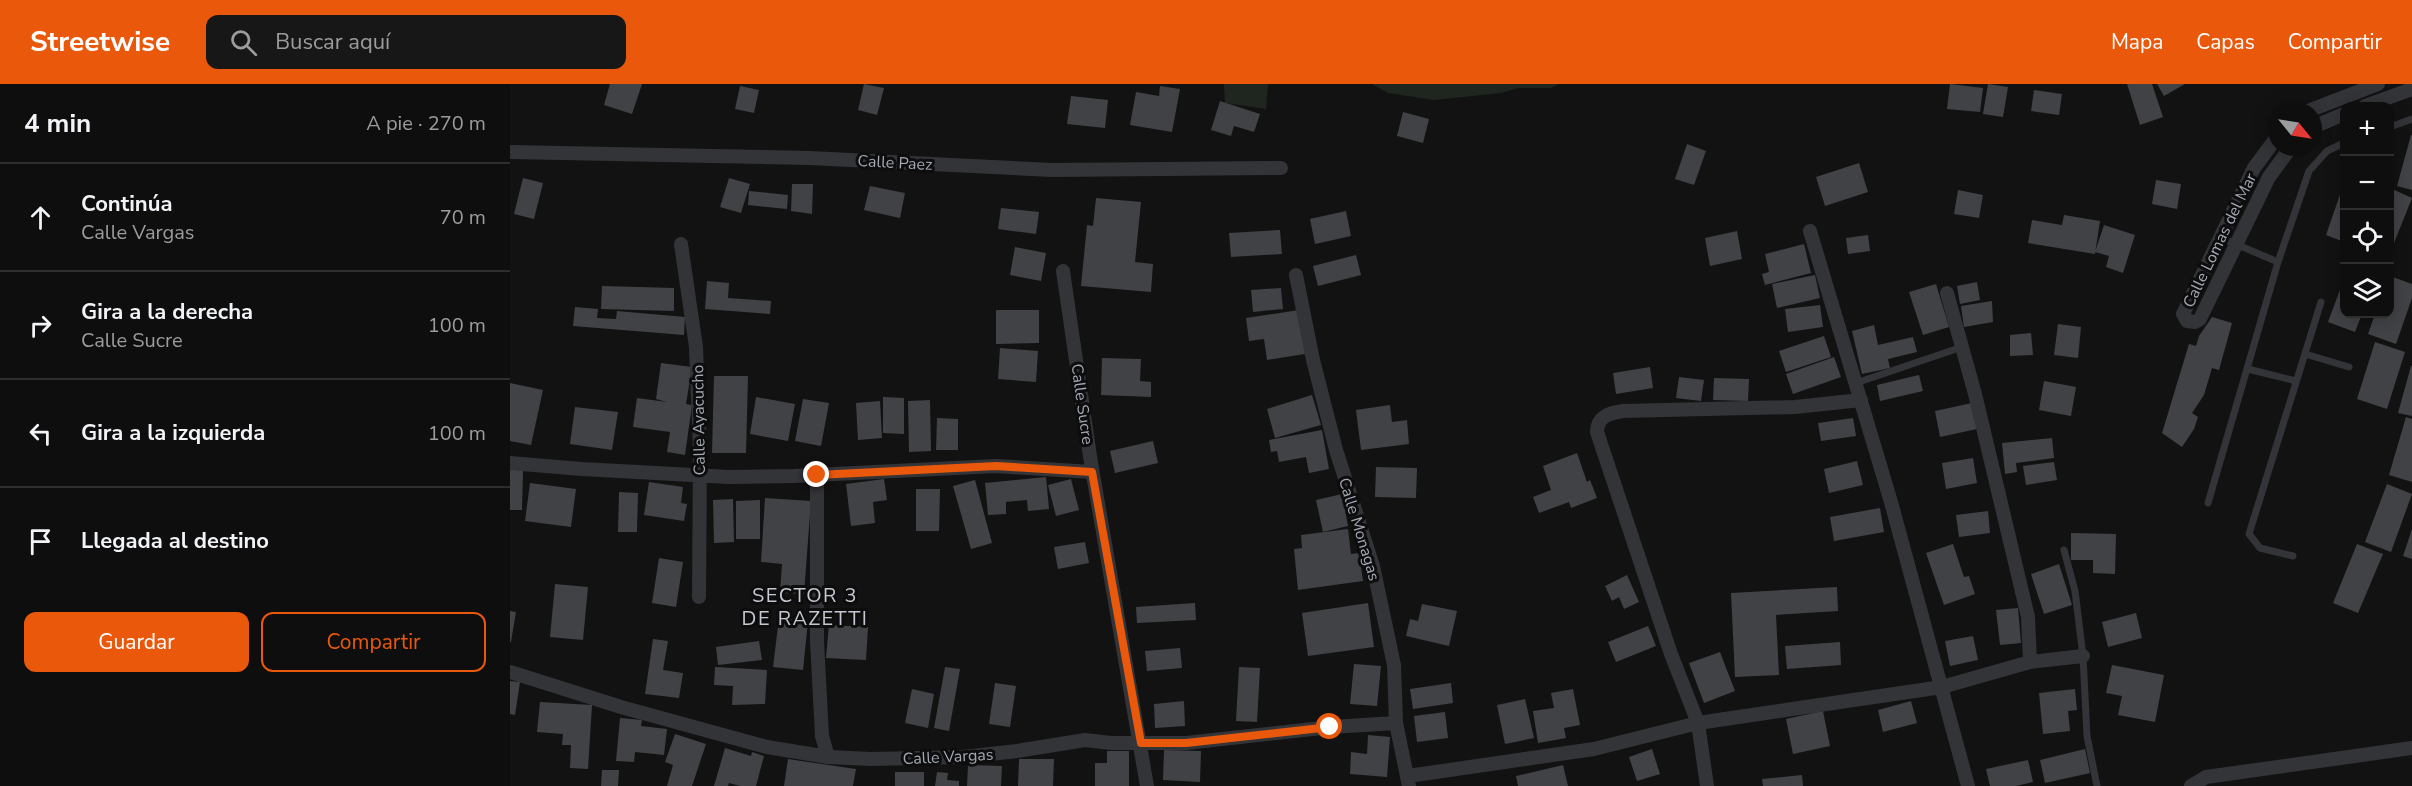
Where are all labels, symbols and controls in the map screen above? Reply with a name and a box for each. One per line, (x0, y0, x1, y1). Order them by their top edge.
search box (206, 15, 626, 69)
text: Streetwise (30, 23, 170, 61)
icon: search (227, 26, 260, 59)
text: Buscar aquí (275, 27, 390, 57)
text: Mapa (2111, 28, 2163, 56)
text: Capas (2196, 28, 2255, 56)
text: Compartir (2288, 28, 2382, 56)
north arrow (2268, 102, 2322, 156)
map controls (2340, 102, 2394, 318)
button: + (2340, 102, 2394, 156)
text: 4 min (24, 106, 91, 141)
text: A pie · 270 m (366, 110, 486, 137)
street label: Calle Paez (857, 150, 933, 176)
button: − (2340, 156, 2394, 210)
street label: Calle Lomas del Mar (2178, 169, 2262, 311)
text: Continúa (81, 189, 172, 219)
icon: ahead (24, 201, 57, 234)
text: 70 m (440, 204, 486, 231)
button: locate (2340, 210, 2394, 264)
text: Calle Vargas (81, 219, 194, 246)
button: layers (2340, 264, 2394, 318)
text: Gira a la derecha (81, 297, 253, 327)
icon: right (24, 309, 57, 342)
text: 100 m (428, 312, 486, 339)
text: Calle Sucre (81, 327, 183, 354)
street label: Calle Sucre (1065, 362, 1099, 446)
street label: Calle Ayacucho (687, 364, 711, 475)
icon: left (24, 417, 57, 450)
text: Gira a la izquierda (81, 418, 265, 448)
text: 100 m (428, 420, 486, 447)
route end (803, 461, 829, 487)
street label: Calle Monagas (1333, 475, 1385, 584)
icon: arrive (24, 525, 57, 558)
text: Llegada al destino (81, 526, 269, 556)
district label: SECTOR 3 DE RAZETTI (742, 582, 868, 632)
button: Guardar (24, 612, 249, 672)
button: Compartir (261, 612, 486, 672)
route start (1316, 713, 1342, 739)
street label: Calle Vargas (902, 744, 994, 770)

